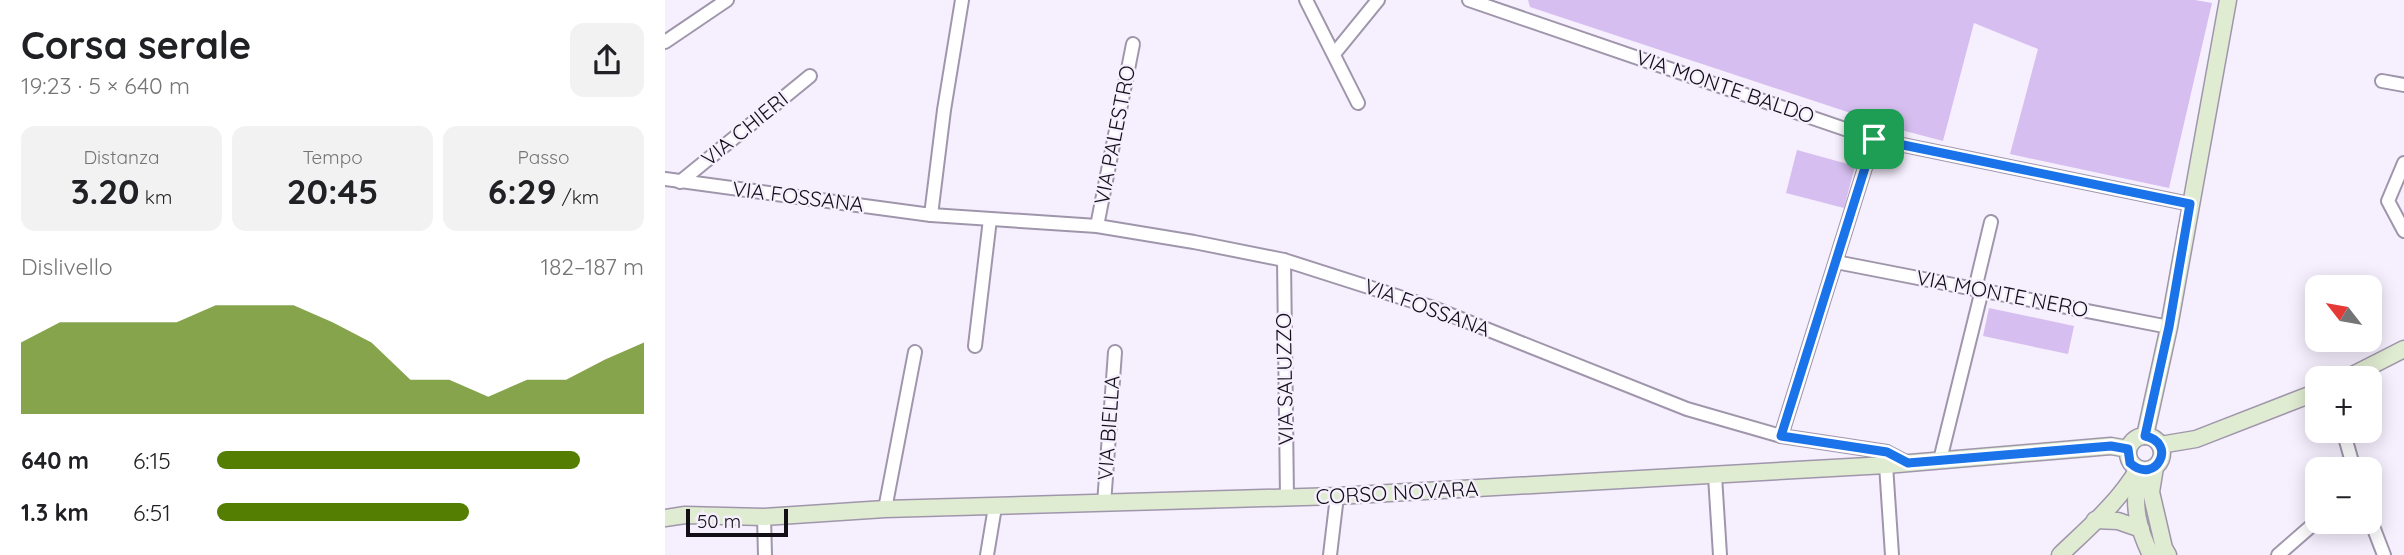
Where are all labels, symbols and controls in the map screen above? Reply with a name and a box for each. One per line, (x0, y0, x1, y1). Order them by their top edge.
text: Corsa serale (21, 21, 251, 69)
button: share (570, 23, 644, 97)
street label: VIA MONTE BALDO (1633, 43, 1818, 129)
street label: VIA PALESTRO (1088, 63, 1140, 207)
text: 19:23 · 5 × 640 m (21, 71, 190, 100)
street label: VIA CHIERI (696, 85, 793, 171)
pin (1844, 109, 1904, 169)
icon: arrive (1855, 120, 1893, 158)
text: Distanza (83, 145, 160, 169)
text: Tempo (302, 145, 363, 169)
text: Passo (517, 145, 570, 169)
text: 3.20 (71, 169, 140, 213)
text: 20:45 (287, 169, 378, 213)
text: 6:29 (488, 169, 557, 213)
street label: VIA FOSSANA (731, 175, 865, 217)
text: km (140, 185, 172, 209)
text: /km (557, 185, 599, 209)
text: Dislivello (21, 252, 113, 281)
text: 182–187 m (540, 252, 644, 281)
street label: VIA MONTE NERO (1914, 264, 2090, 322)
street label: VIA FOSSANA (1361, 272, 1494, 342)
north arrow (2305, 275, 2382, 352)
map controls (2305, 275, 2382, 534)
street label: VIA SALUZZO (1270, 312, 1298, 446)
button: + (2305, 366, 2382, 443)
street label: VIA BIELLA (1091, 374, 1125, 481)
text: 640 m (21, 446, 89, 475)
text: 6:15 (133, 446, 171, 475)
button: − (2305, 457, 2382, 534)
street label: CORSO NOVARA (1315, 475, 1479, 509)
text: 1.3 km (21, 498, 89, 527)
text: 6:51 (133, 498, 171, 527)
scale bar (686, 506, 787, 538)
text: 50 m (697, 509, 741, 533)

